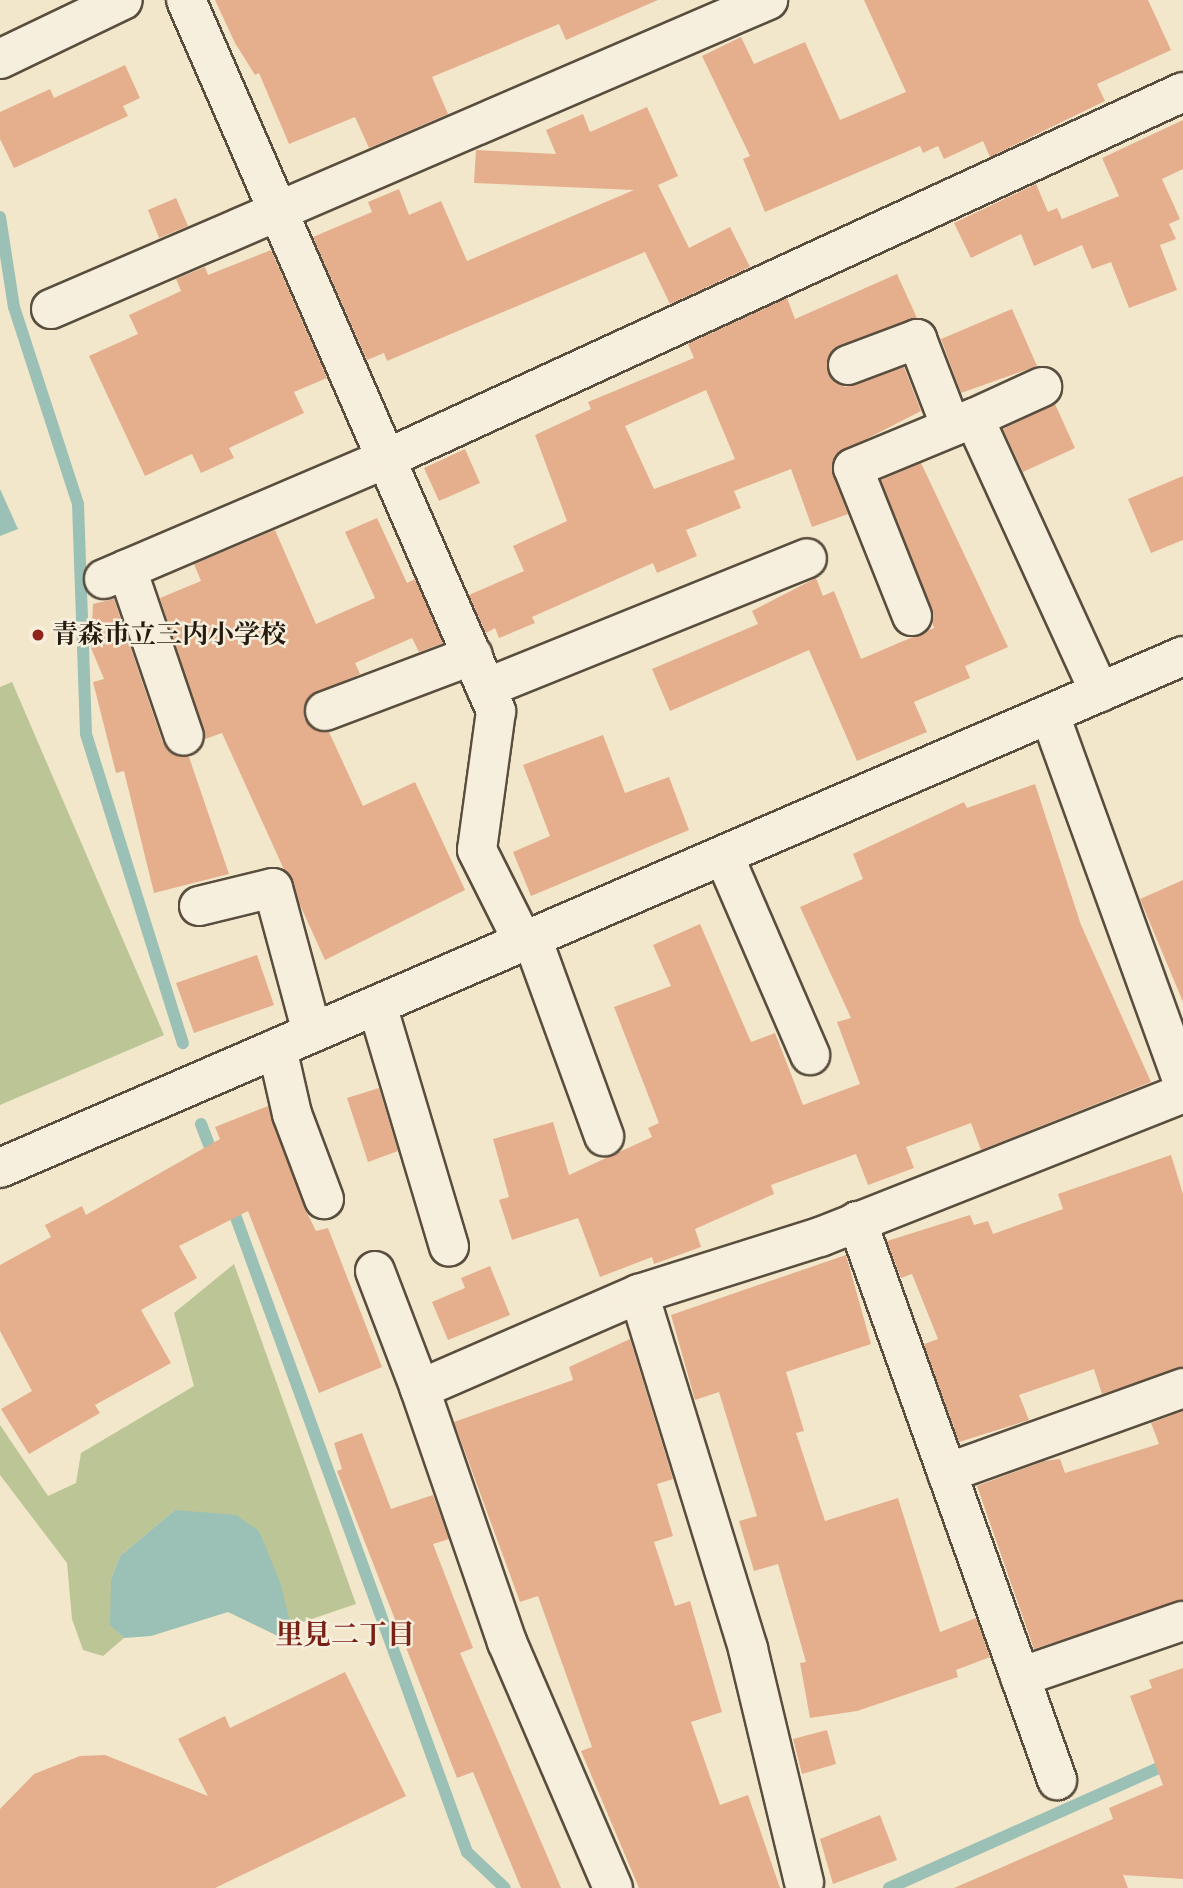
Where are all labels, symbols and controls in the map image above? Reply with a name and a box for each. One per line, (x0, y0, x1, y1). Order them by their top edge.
place label: 青森市立三内小学校 (52, 619, 286, 651)
marker: 青森市立三内小学校 (30, 627, 46, 643)
district label: 里見二丁目 (275, 1618, 415, 1652)

